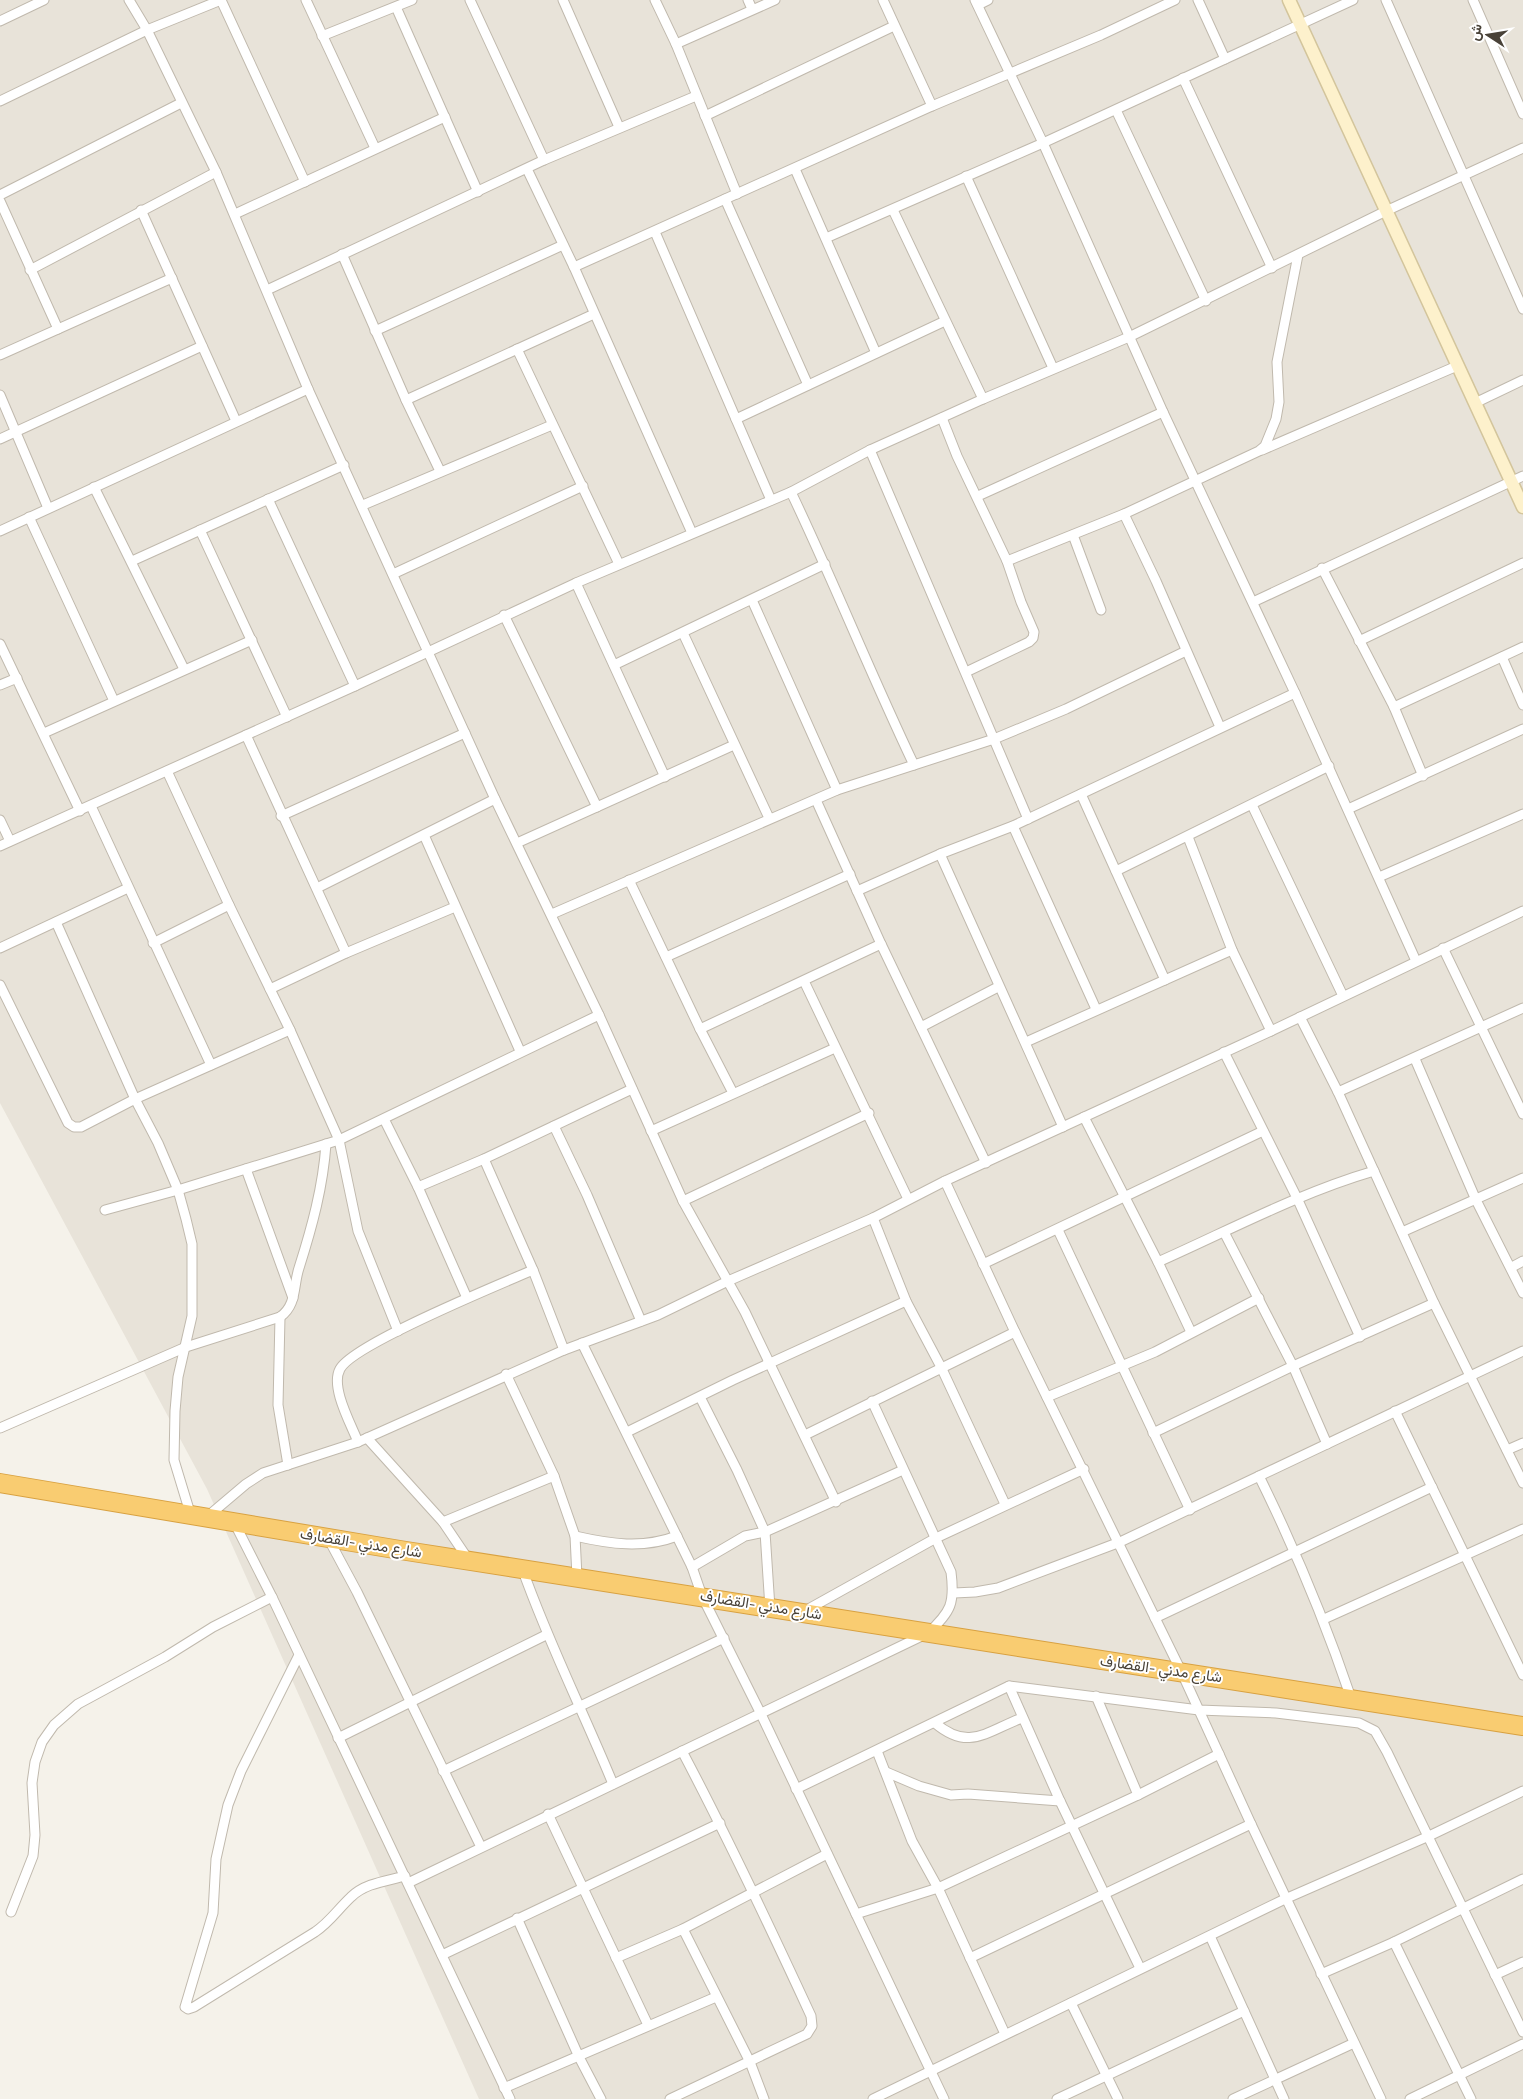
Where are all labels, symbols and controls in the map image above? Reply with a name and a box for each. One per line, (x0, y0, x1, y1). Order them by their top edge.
north arrow (1463, 10, 1513, 60)
text: ش (1465, 22, 1486, 42)
street label: شارع مدني -القضارف (298, 1524, 423, 1565)
street label: شارع مدني -القضارف (698, 1586, 823, 1627)
street label: شارع مدني -القضارف (1098, 1651, 1223, 1690)

